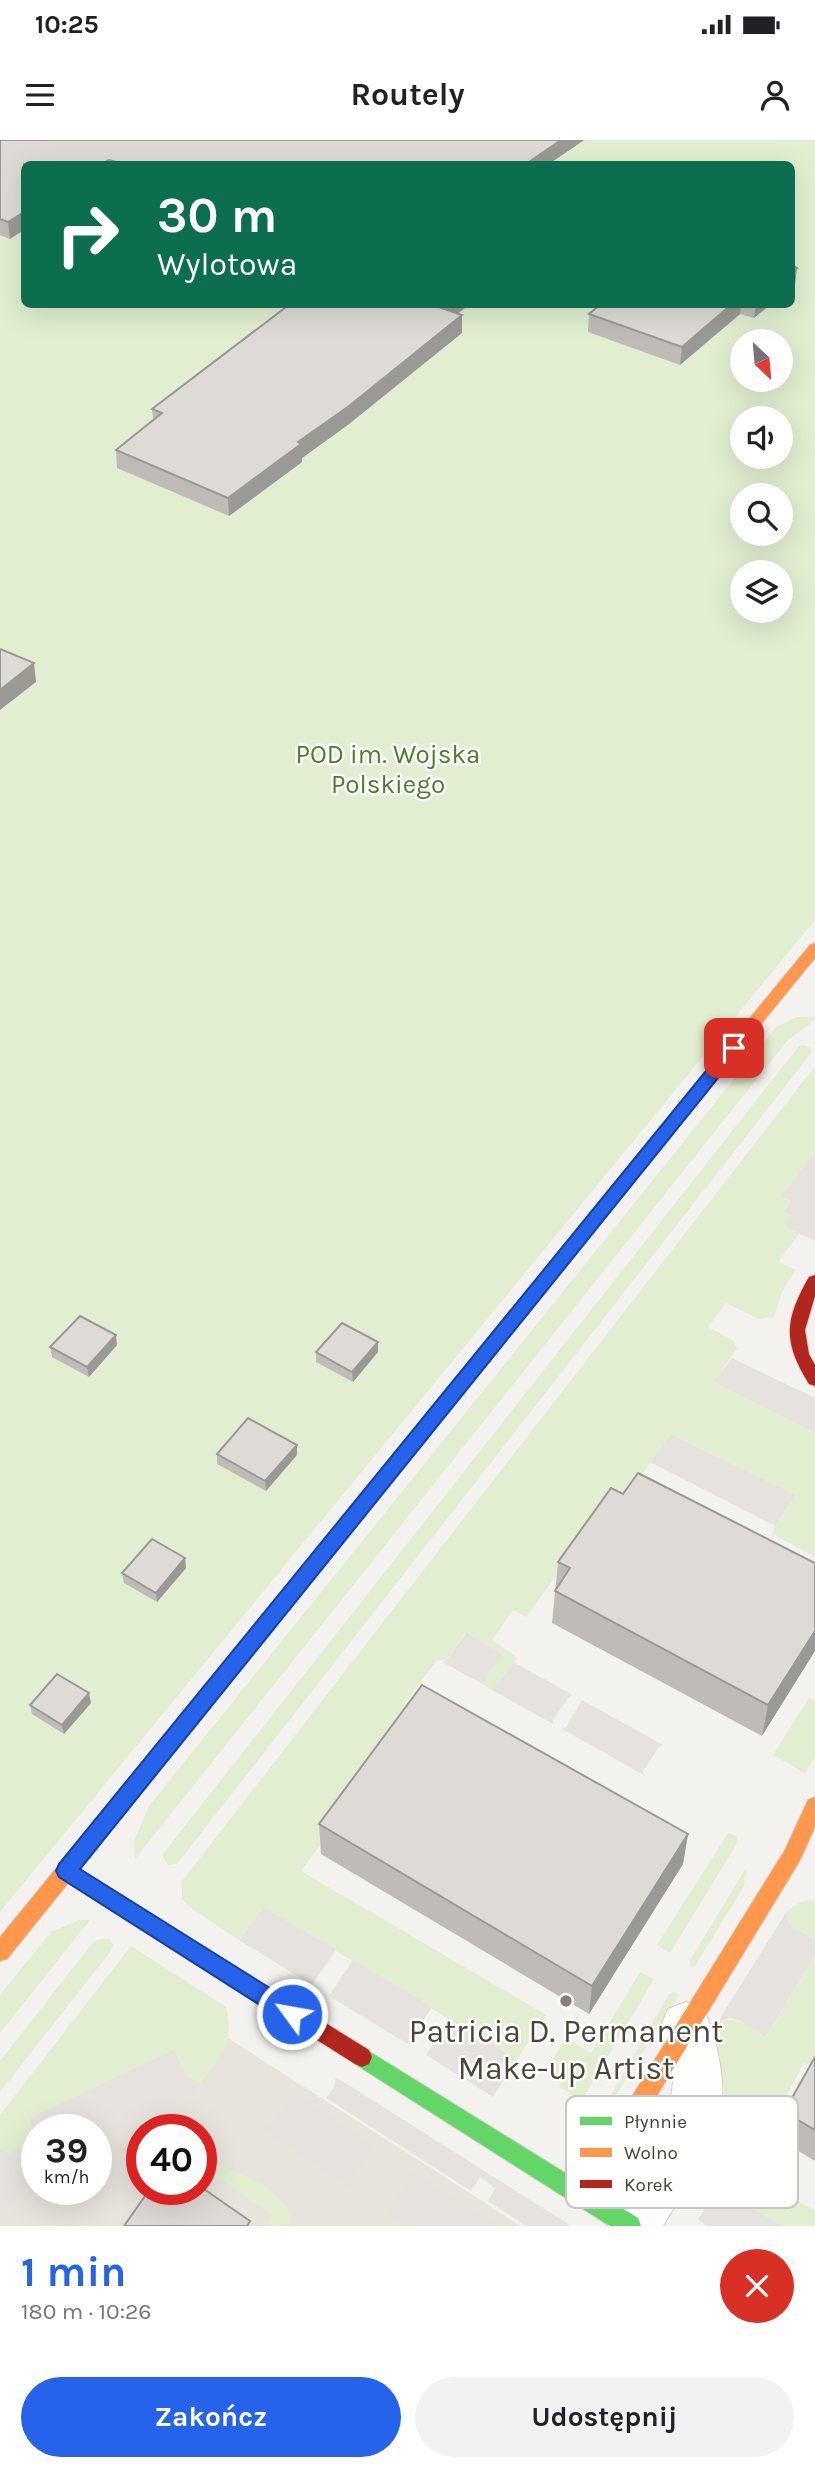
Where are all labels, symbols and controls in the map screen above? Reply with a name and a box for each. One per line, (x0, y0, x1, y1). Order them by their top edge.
text: 10:25 (35, 9, 99, 40)
icon: menu (21, 76, 59, 114)
text: Routely (350, 76, 465, 113)
icon: person (756, 76, 794, 114)
text: 30 m (157, 187, 277, 244)
icon: right (42, 189, 133, 280)
text: Wylotowa (157, 246, 297, 283)
north arrow (730, 329, 793, 392)
map controls (730, 329, 793, 623)
button: sound (730, 406, 793, 469)
button: search (730, 483, 793, 546)
button: layers (730, 560, 793, 623)
park label: POD im. Wojska Polskiego (296, 739, 480, 800)
pin (704, 1018, 764, 1078)
icon: arrive (715, 1029, 753, 1067)
position arrow (255, 1977, 329, 2051)
marker: Patricia D. Permanent Make-up Artist (558, 1993, 574, 2009)
place label: Patricia D. Permanent Make-up Artist (409, 2013, 723, 2087)
legend (566, 2096, 798, 2208)
text: Płynnie (624, 2111, 687, 2133)
speed limit sign: 40 (126, 2114, 217, 2205)
text: 39 (45, 2130, 88, 2171)
text: Wolno (624, 2142, 678, 2164)
text: km/h (44, 2166, 89, 2188)
text: Korek (624, 2174, 674, 2196)
text: 1 min (21, 2247, 126, 2297)
button: close (720, 2249, 794, 2323)
text: 180 m · 10:26 (21, 2298, 151, 2325)
button: Zakończ (21, 2377, 401, 2457)
button: Udostępnij (415, 2377, 794, 2457)

